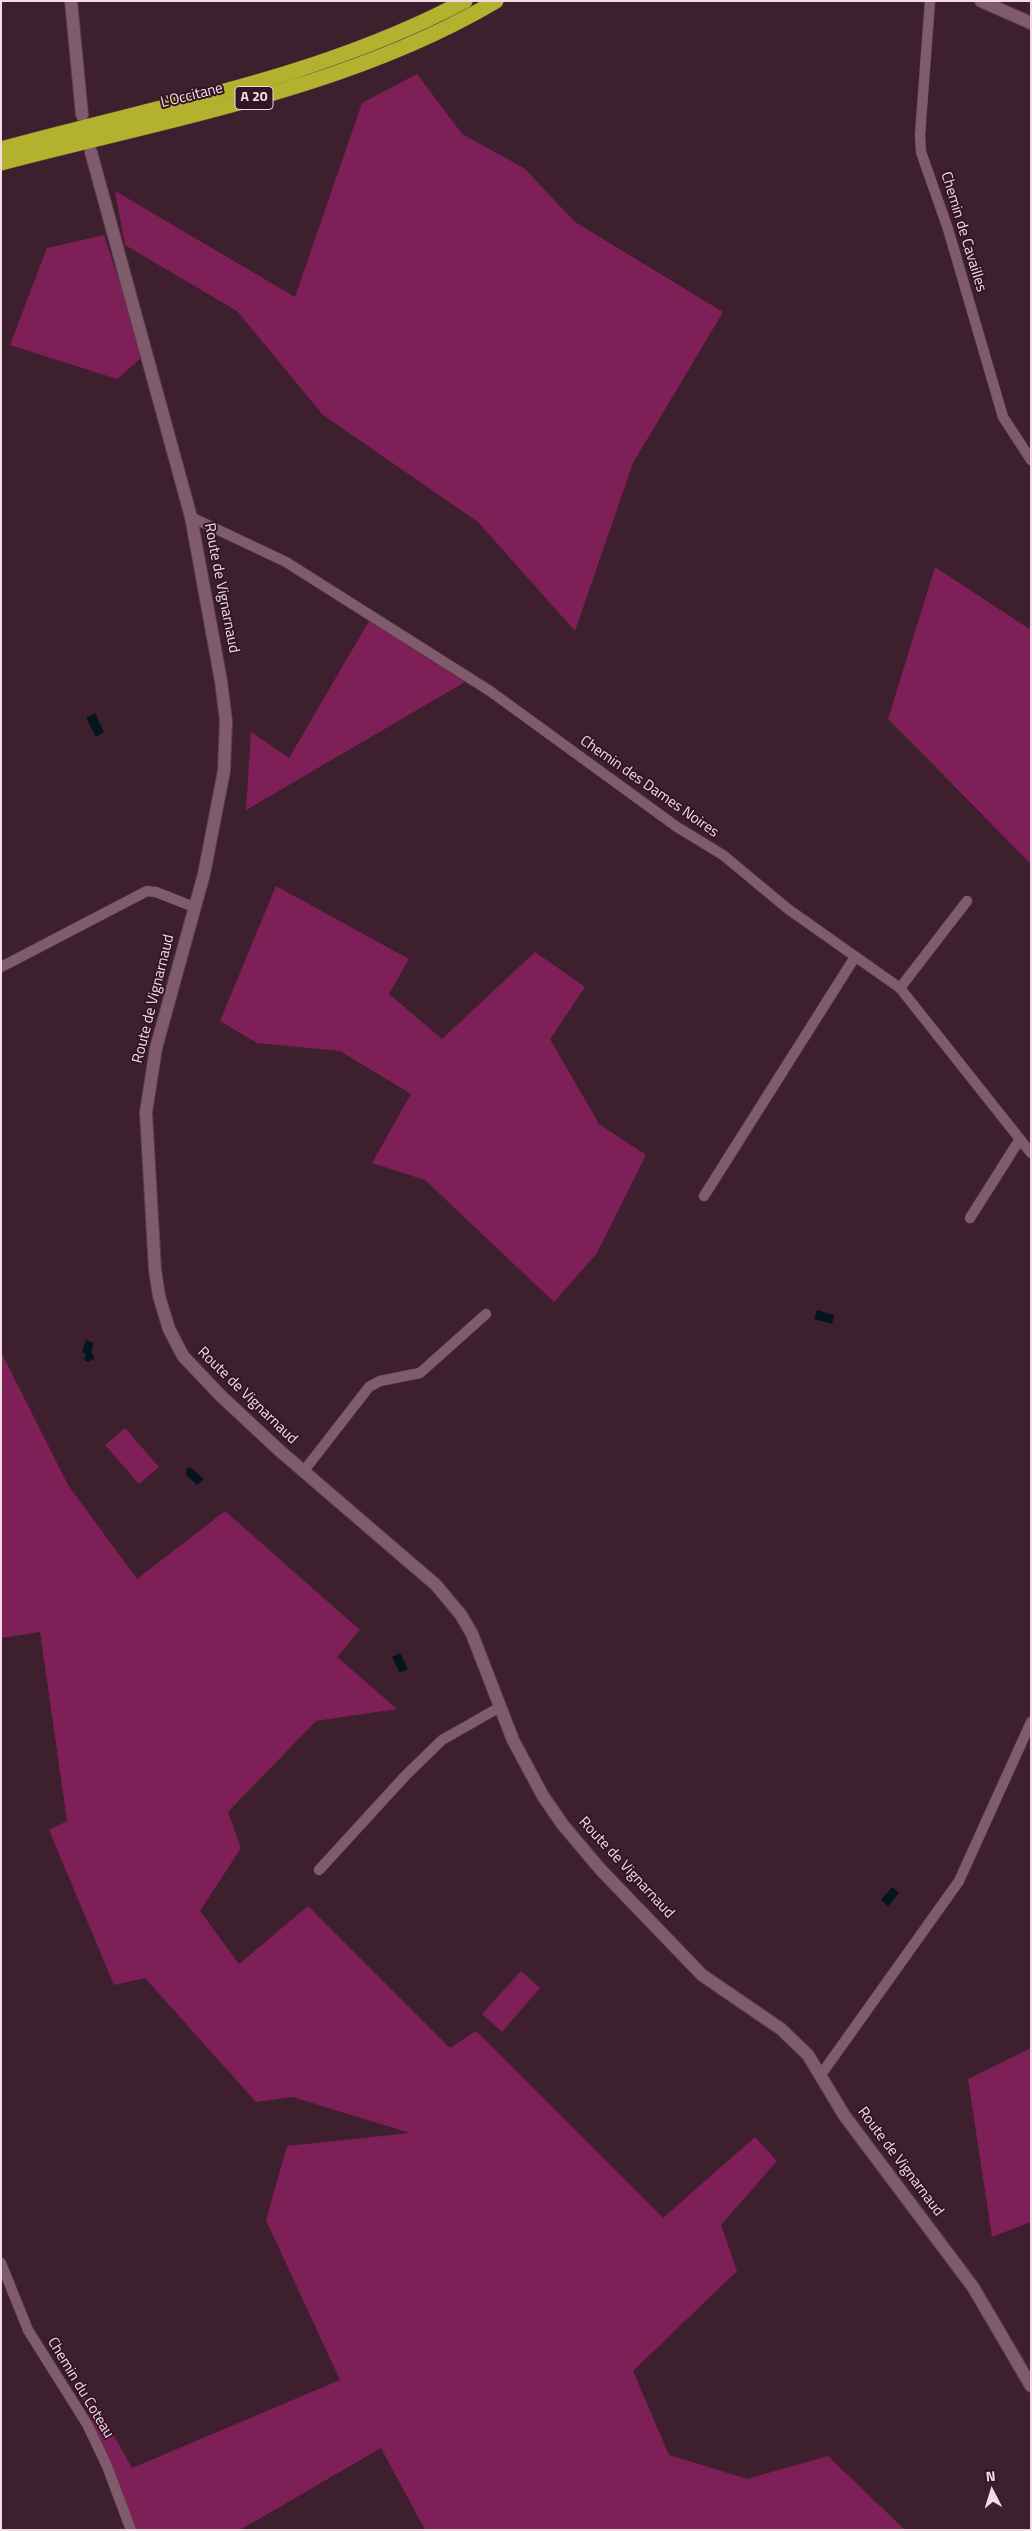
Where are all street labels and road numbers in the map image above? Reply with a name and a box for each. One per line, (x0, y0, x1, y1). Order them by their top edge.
street label: L'Occitane (159, 80, 225, 112)
road number: A 20 (235, 86, 273, 110)
street label: Chemin de Cavailles (936, 170, 990, 294)
street label: Route de Vignarnaud (200, 522, 242, 654)
street label: Chemin des Dames Noires (576, 732, 722, 842)
street label: Route de Vignarnaud (129, 933, 179, 1065)
street label: Route de Vignarnaud (193, 1344, 301, 1448)
street label: Route de Vignarnaud (574, 1814, 678, 1922)
street label: Route de Vignarnaud (853, 2104, 947, 2220)
street label: Chemin du Coteau (43, 2334, 117, 2442)

